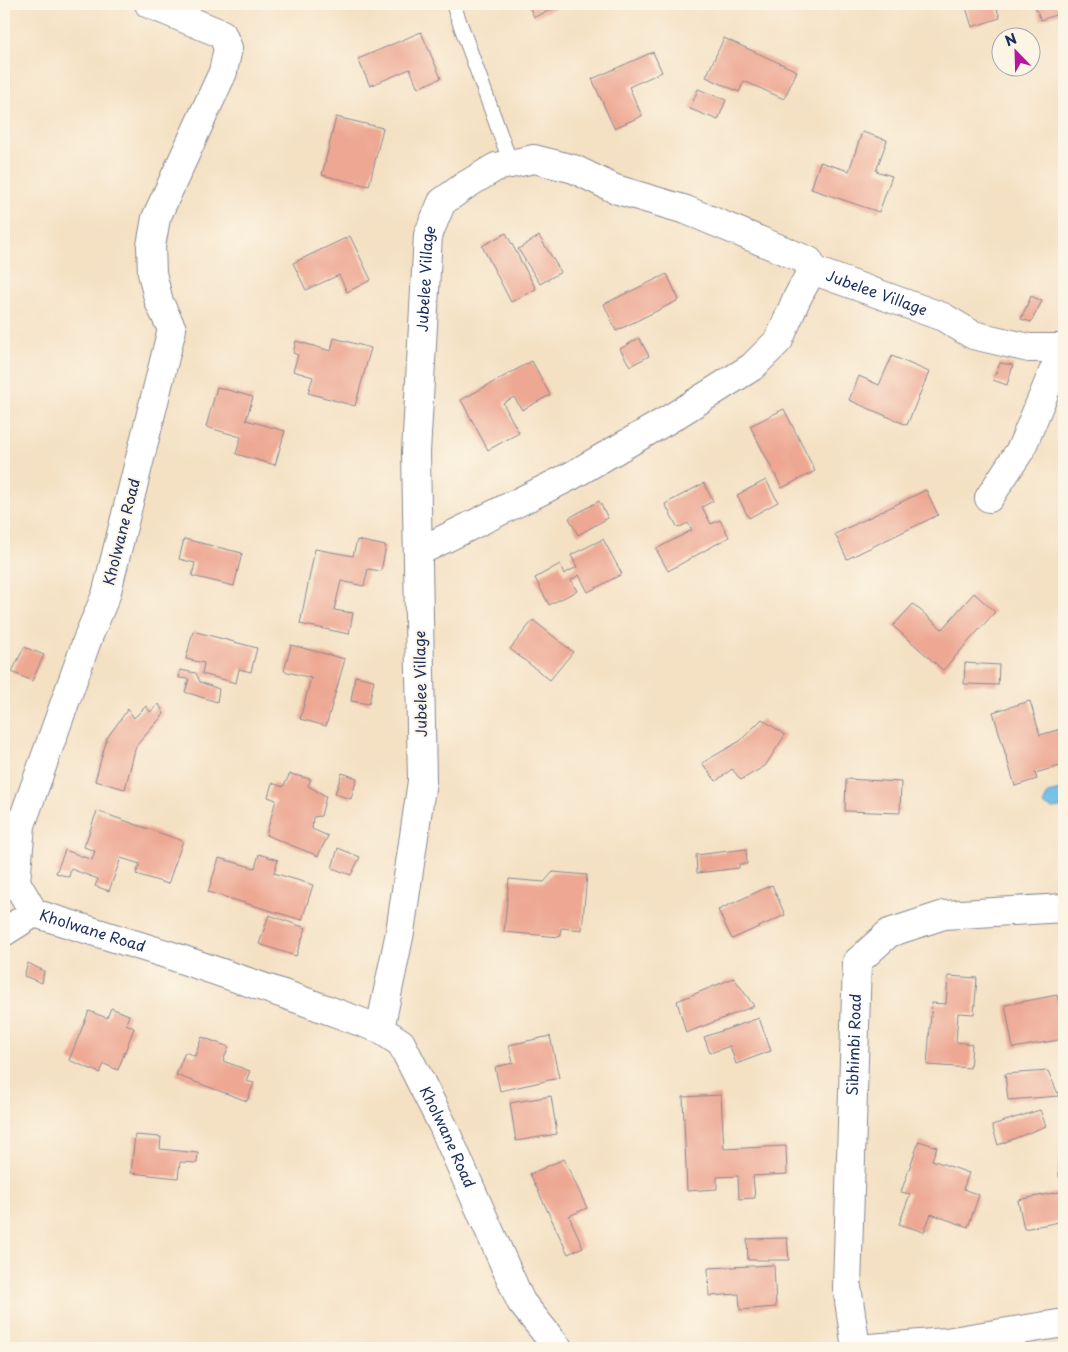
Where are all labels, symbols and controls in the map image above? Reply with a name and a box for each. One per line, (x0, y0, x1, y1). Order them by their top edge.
north arrow (990, 28, 1040, 78)
text: N (1002, 28, 1020, 51)
street label: Jubelee Village (410, 222, 441, 333)
street label: Jubelee Village (823, 263, 931, 320)
street label: Kholwane Road (96, 476, 145, 588)
street label: Jubelee Village (407, 631, 432, 737)
street label: Kholwane Road (37, 902, 149, 957)
street label: Sibhimbi Road (840, 993, 866, 1096)
street label: Kholwane Road (415, 1082, 482, 1191)

